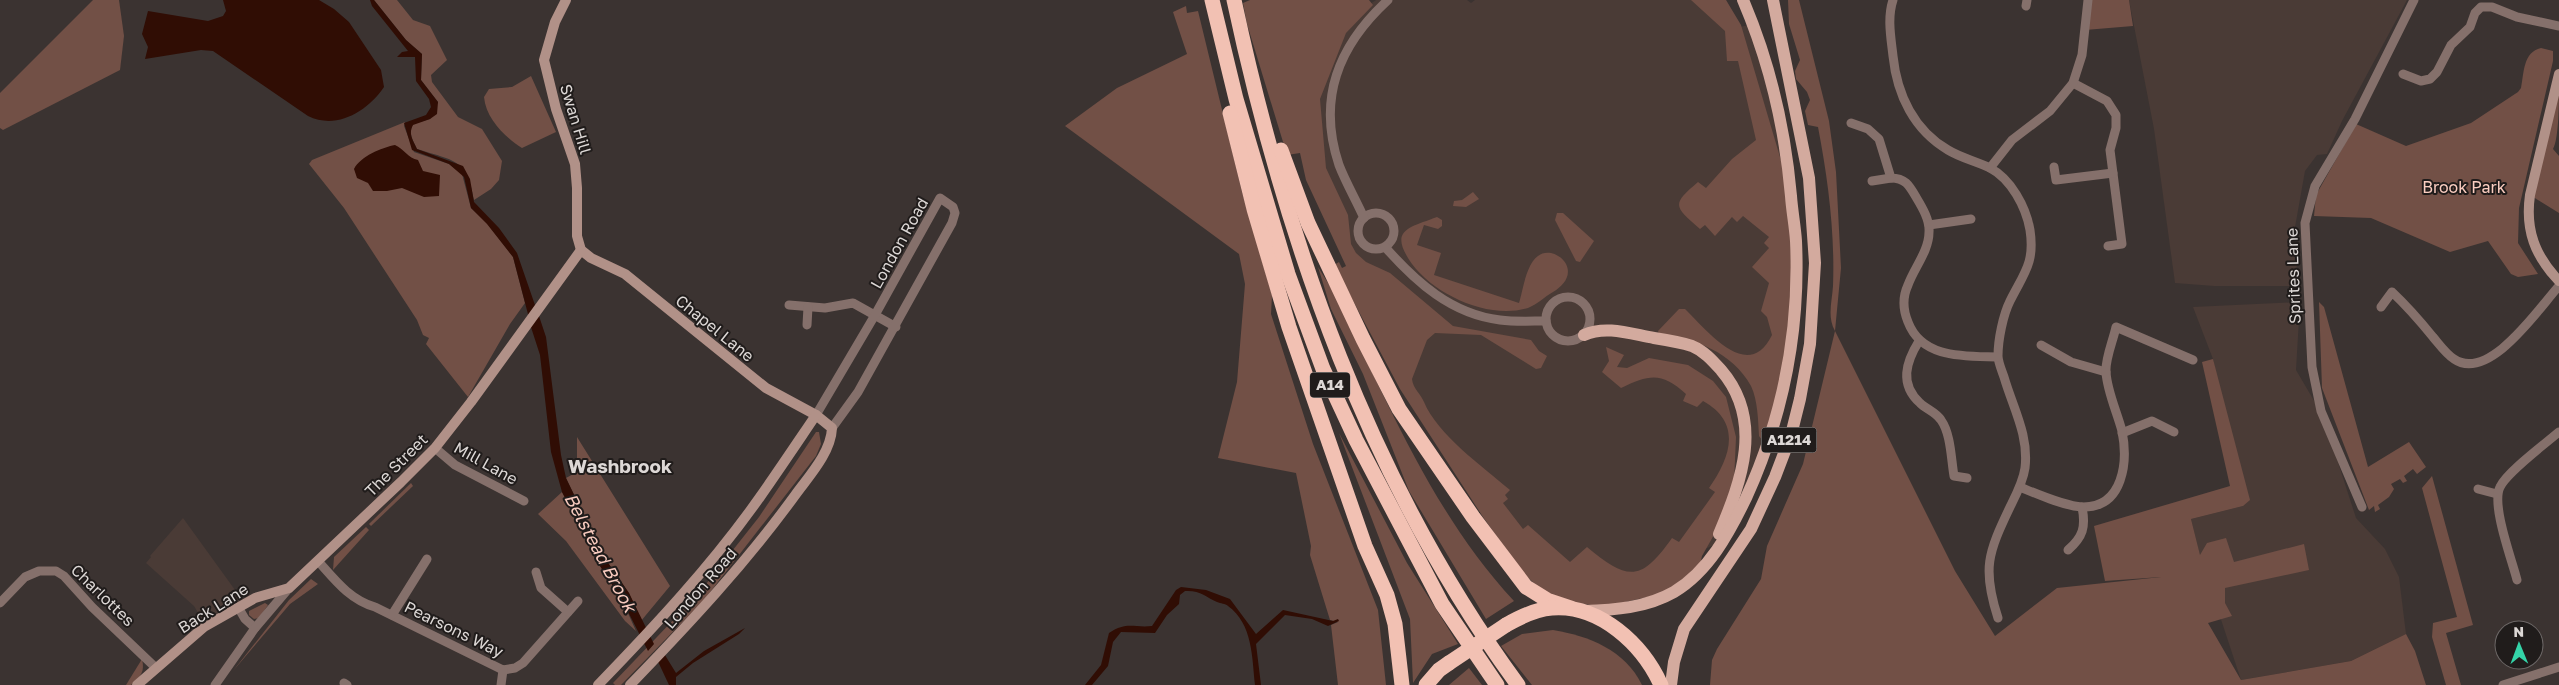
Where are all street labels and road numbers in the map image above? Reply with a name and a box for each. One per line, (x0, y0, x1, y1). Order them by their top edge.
street label: Swan Hill (556, 82, 596, 156)
street label: London Road (866, 194, 932, 292)
street label: Sprites Lane (2281, 228, 2305, 324)
street label: Chapel Lane (672, 290, 758, 366)
road number: A14 (1310, 372, 1350, 398)
road number: A1214 (1762, 428, 1816, 452)
street label: The Street (361, 430, 431, 500)
street label: Mill Lane (451, 437, 521, 489)
street label: London Road (659, 543, 741, 633)
street label: Charlottes (67, 560, 139, 630)
street label: Back Lane (174, 579, 252, 637)
street label: Pearsons Way (401, 596, 507, 662)

